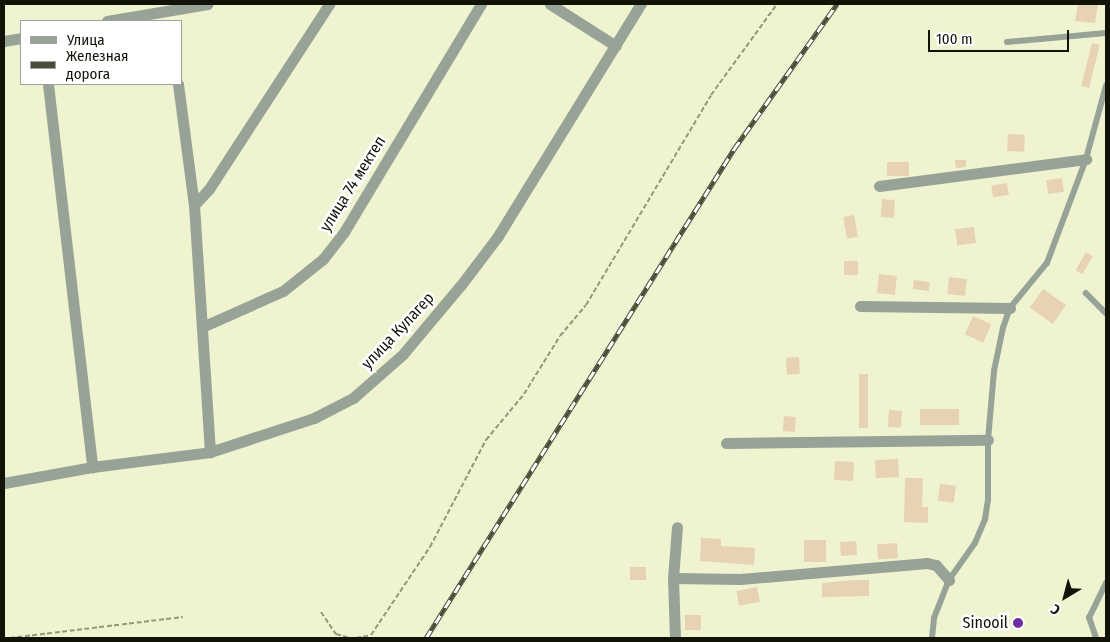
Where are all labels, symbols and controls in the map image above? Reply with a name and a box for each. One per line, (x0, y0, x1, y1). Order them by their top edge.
legend (20, 20, 182, 85)
scale bar (930, 20, 1071, 52)
text: 100 m (936, 30, 973, 48)
text: Улица (67, 31, 105, 49)
text: Железная дорога (66, 47, 128, 83)
street label: улица 74 мектеп (316, 133, 390, 235)
street label: улица Кулагер (358, 289, 438, 373)
north arrow (1040, 572, 1090, 622)
text: С (1048, 600, 1064, 618)
place label: Sinooil (963, 613, 1008, 633)
marker: Sinooil (1012, 617, 1024, 629)

